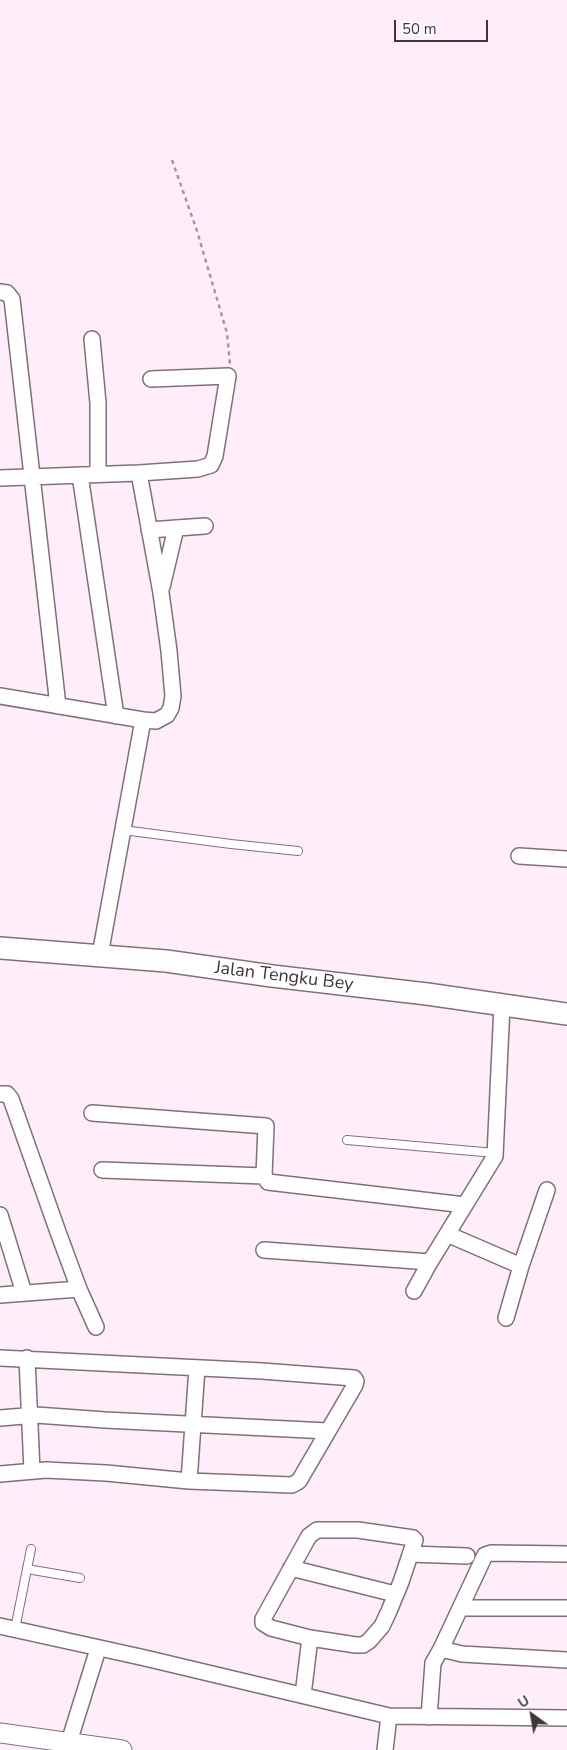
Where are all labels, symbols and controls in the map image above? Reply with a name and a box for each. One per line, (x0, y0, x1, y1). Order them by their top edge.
scale bar (397, 10, 491, 42)
text: 50 m (402, 19, 437, 39)
street label: Jalan Tengku Bey (213, 958, 355, 996)
north arrow (507, 1690, 557, 1740)
text: U (514, 1691, 533, 1713)

